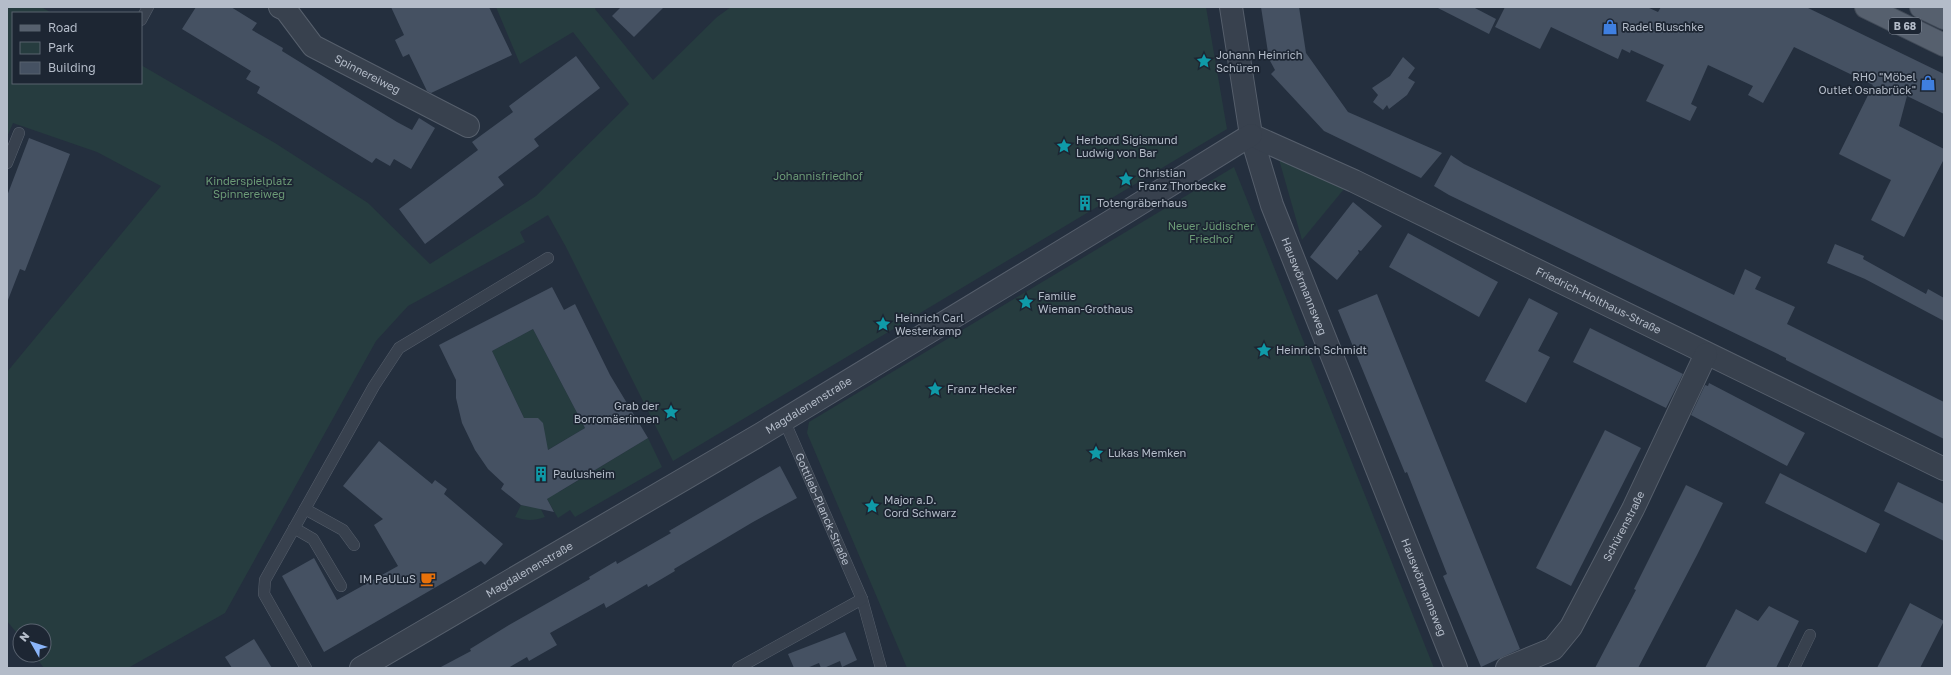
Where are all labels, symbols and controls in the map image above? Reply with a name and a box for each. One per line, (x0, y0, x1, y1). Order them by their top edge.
legend (12, 12, 142, 84)
shop icon: Radel Bluschke (1601, 18, 1619, 36)
road number: B 68 (1889, 18, 1921, 34)
text: Road (48, 20, 77, 35)
place label: Radel Bluschke (1622, 20, 1704, 33)
text: Park (48, 40, 74, 55)
place label: Johann Heinrich Schüren (1216, 48, 1302, 74)
street label: Spinnereiweg (333, 51, 403, 96)
place icon: Johann Heinrich Schüren (1195, 52, 1213, 70)
text: Building (48, 60, 96, 75)
place label: RHO "Möbel Outlet Osnabrück" (1818, 70, 1916, 96)
shop icon: RHO "Möbel Outlet Osnabrück" (1919, 74, 1937, 92)
place label: Herbord Sigismund Ludwig von Bar (1076, 133, 1178, 159)
place icon: Herbord Sigismund Ludwig von Bar (1055, 137, 1073, 155)
place label: Christian Franz Thorbecke (1138, 166, 1226, 192)
park label: Johannisfriedhof (773, 169, 863, 182)
place icon: Christian Franz Thorbecke (1117, 170, 1135, 188)
park label: Kinderspielplatz Spinnereiweg (206, 174, 293, 200)
building icon: Totengräberhaus (1076, 194, 1094, 212)
place label: Totengräberhaus (1097, 196, 1187, 209)
park label: Neuer Jüdischer Friedhof (1168, 219, 1255, 245)
street label: Hauswörmannsweg (1279, 235, 1330, 337)
street label: Friedrich-Holthaus-Straße (1534, 264, 1664, 336)
place label: Familie Wieman-Grothaus (1038, 289, 1133, 315)
place icon: Familie Wieman-Grothaus (1017, 293, 1035, 311)
place label: Heinrich Carl Westerkamp (895, 311, 964, 337)
place icon: Heinrich Carl Westerkamp (874, 315, 892, 333)
place icon: Heinrich Schmidt (1255, 341, 1273, 359)
place label: Heinrich Schmidt (1276, 343, 1367, 356)
street label: Magdalenenstraße (763, 374, 854, 436)
place icon: Franz Hecker (926, 380, 944, 398)
place label: Franz Hecker (947, 382, 1017, 395)
place label: Grab der Borromäerinnen (574, 399, 660, 425)
place icon: Grab der Borromäerinnen (662, 403, 680, 421)
place icon: Lukas Memken (1087, 444, 1105, 462)
place label: Lukas Memken (1108, 446, 1186, 459)
street label: Gottlieb-Planck-Straße (793, 451, 853, 567)
building icon: Paulusheim (532, 465, 550, 483)
place label: Paulusheim (553, 467, 615, 480)
street label: Schürenstraße (1600, 489, 1647, 563)
place label: Major a.D. Cord Schwarz (884, 493, 957, 519)
place icon: Major a.D. Cord Schwarz (863, 497, 881, 515)
street label: Hauswörmannsweg (1399, 536, 1450, 638)
street label: Magdalenenstraße (483, 539, 575, 600)
cafe icon: IM PaULuS (419, 570, 437, 588)
place label: IM PaULuS (359, 572, 416, 585)
north arrow (12, 623, 52, 663)
text: N (16, 629, 32, 644)

